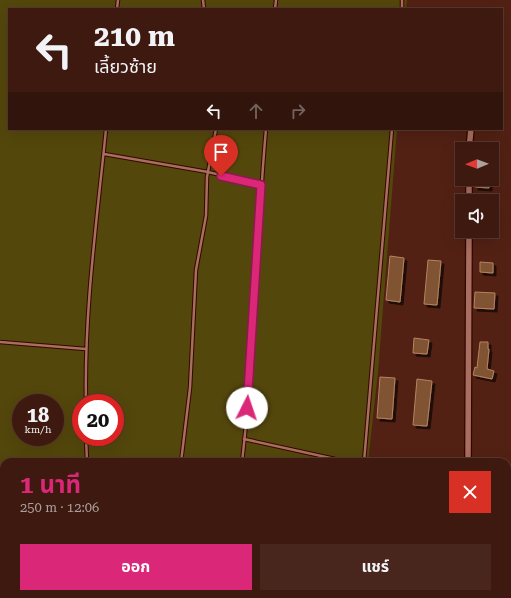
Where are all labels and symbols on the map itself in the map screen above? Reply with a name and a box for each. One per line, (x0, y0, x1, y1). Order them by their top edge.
pin (204, 135, 238, 176)
north arrow (455, 142, 499, 186)
position arrow (226, 387, 268, 429)
speed limit sign: 20 (72, 394, 124, 446)

